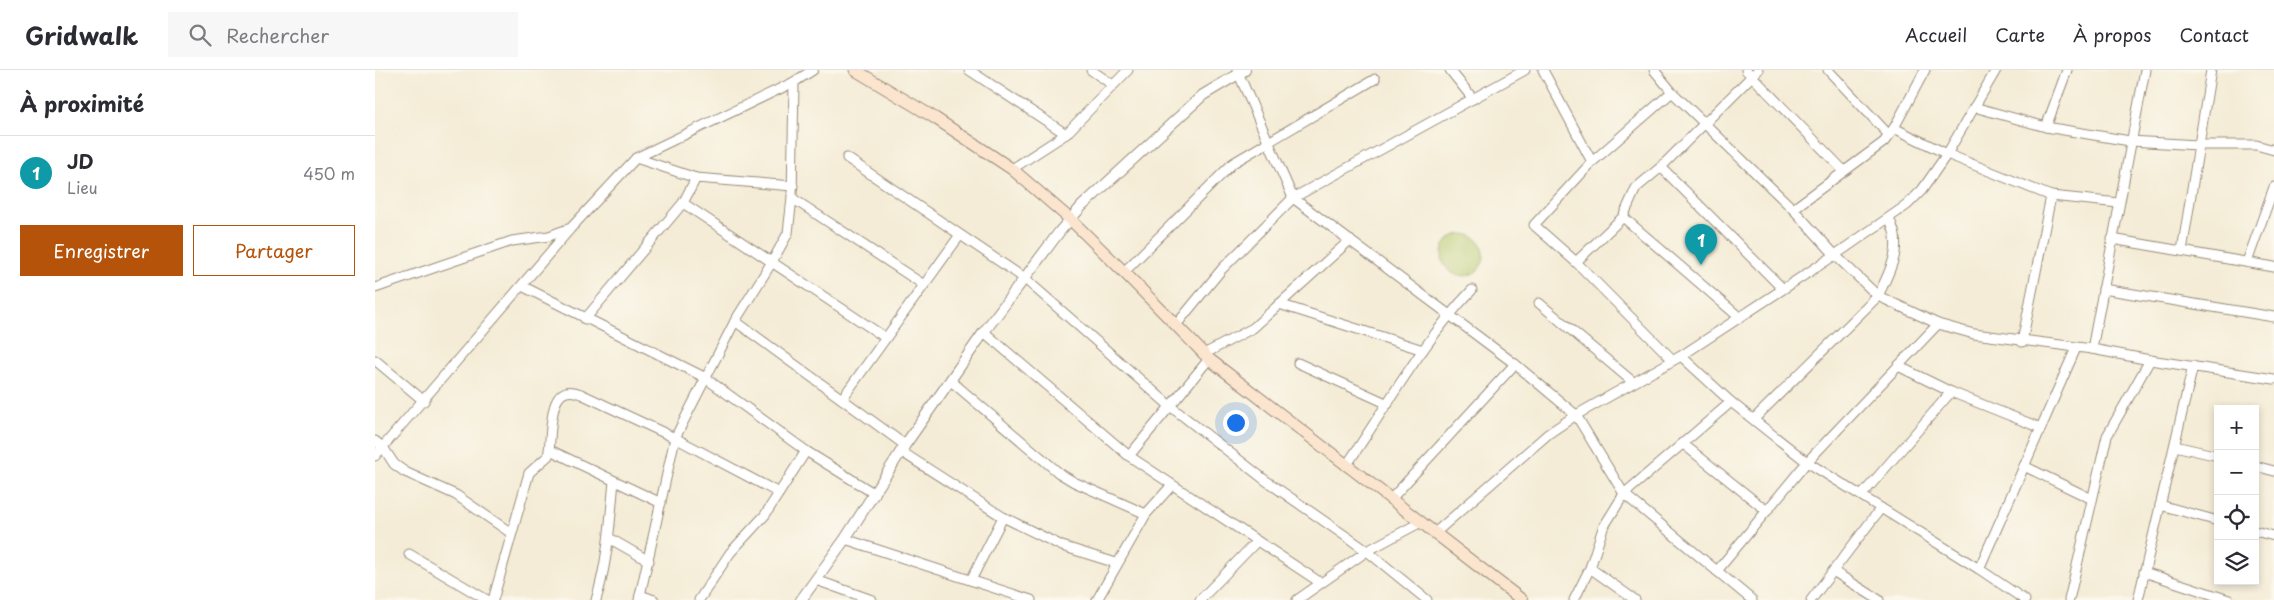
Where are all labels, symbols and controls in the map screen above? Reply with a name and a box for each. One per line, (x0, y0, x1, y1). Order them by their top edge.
search box (168, 12, 518, 57)
text: Gridwalk (25, 17, 138, 53)
icon: search (186, 21, 214, 49)
text: Rechercher (226, 21, 329, 49)
text: Accueil (1905, 21, 1967, 48)
text: Carte (1995, 21, 2045, 48)
text: À propos (2073, 21, 2151, 48)
text: Contact (2179, 21, 2249, 48)
text: À proximité (20, 87, 144, 119)
text: JD (67, 147, 94, 175)
text: 1 (32, 161, 40, 185)
text: 450 m (303, 161, 355, 185)
text: Lieu (67, 175, 98, 199)
pin: 1 (1685, 224, 1717, 265)
button: Enregistrer (20, 225, 183, 276)
button: Partager (193, 225, 355, 276)
map controls (2214, 405, 2259, 585)
button: + (2214, 405, 2259, 450)
your location (1223, 410, 1249, 436)
button: − (2214, 450, 2259, 495)
button: locate (2214, 495, 2259, 540)
button: layers (2214, 540, 2259, 585)

